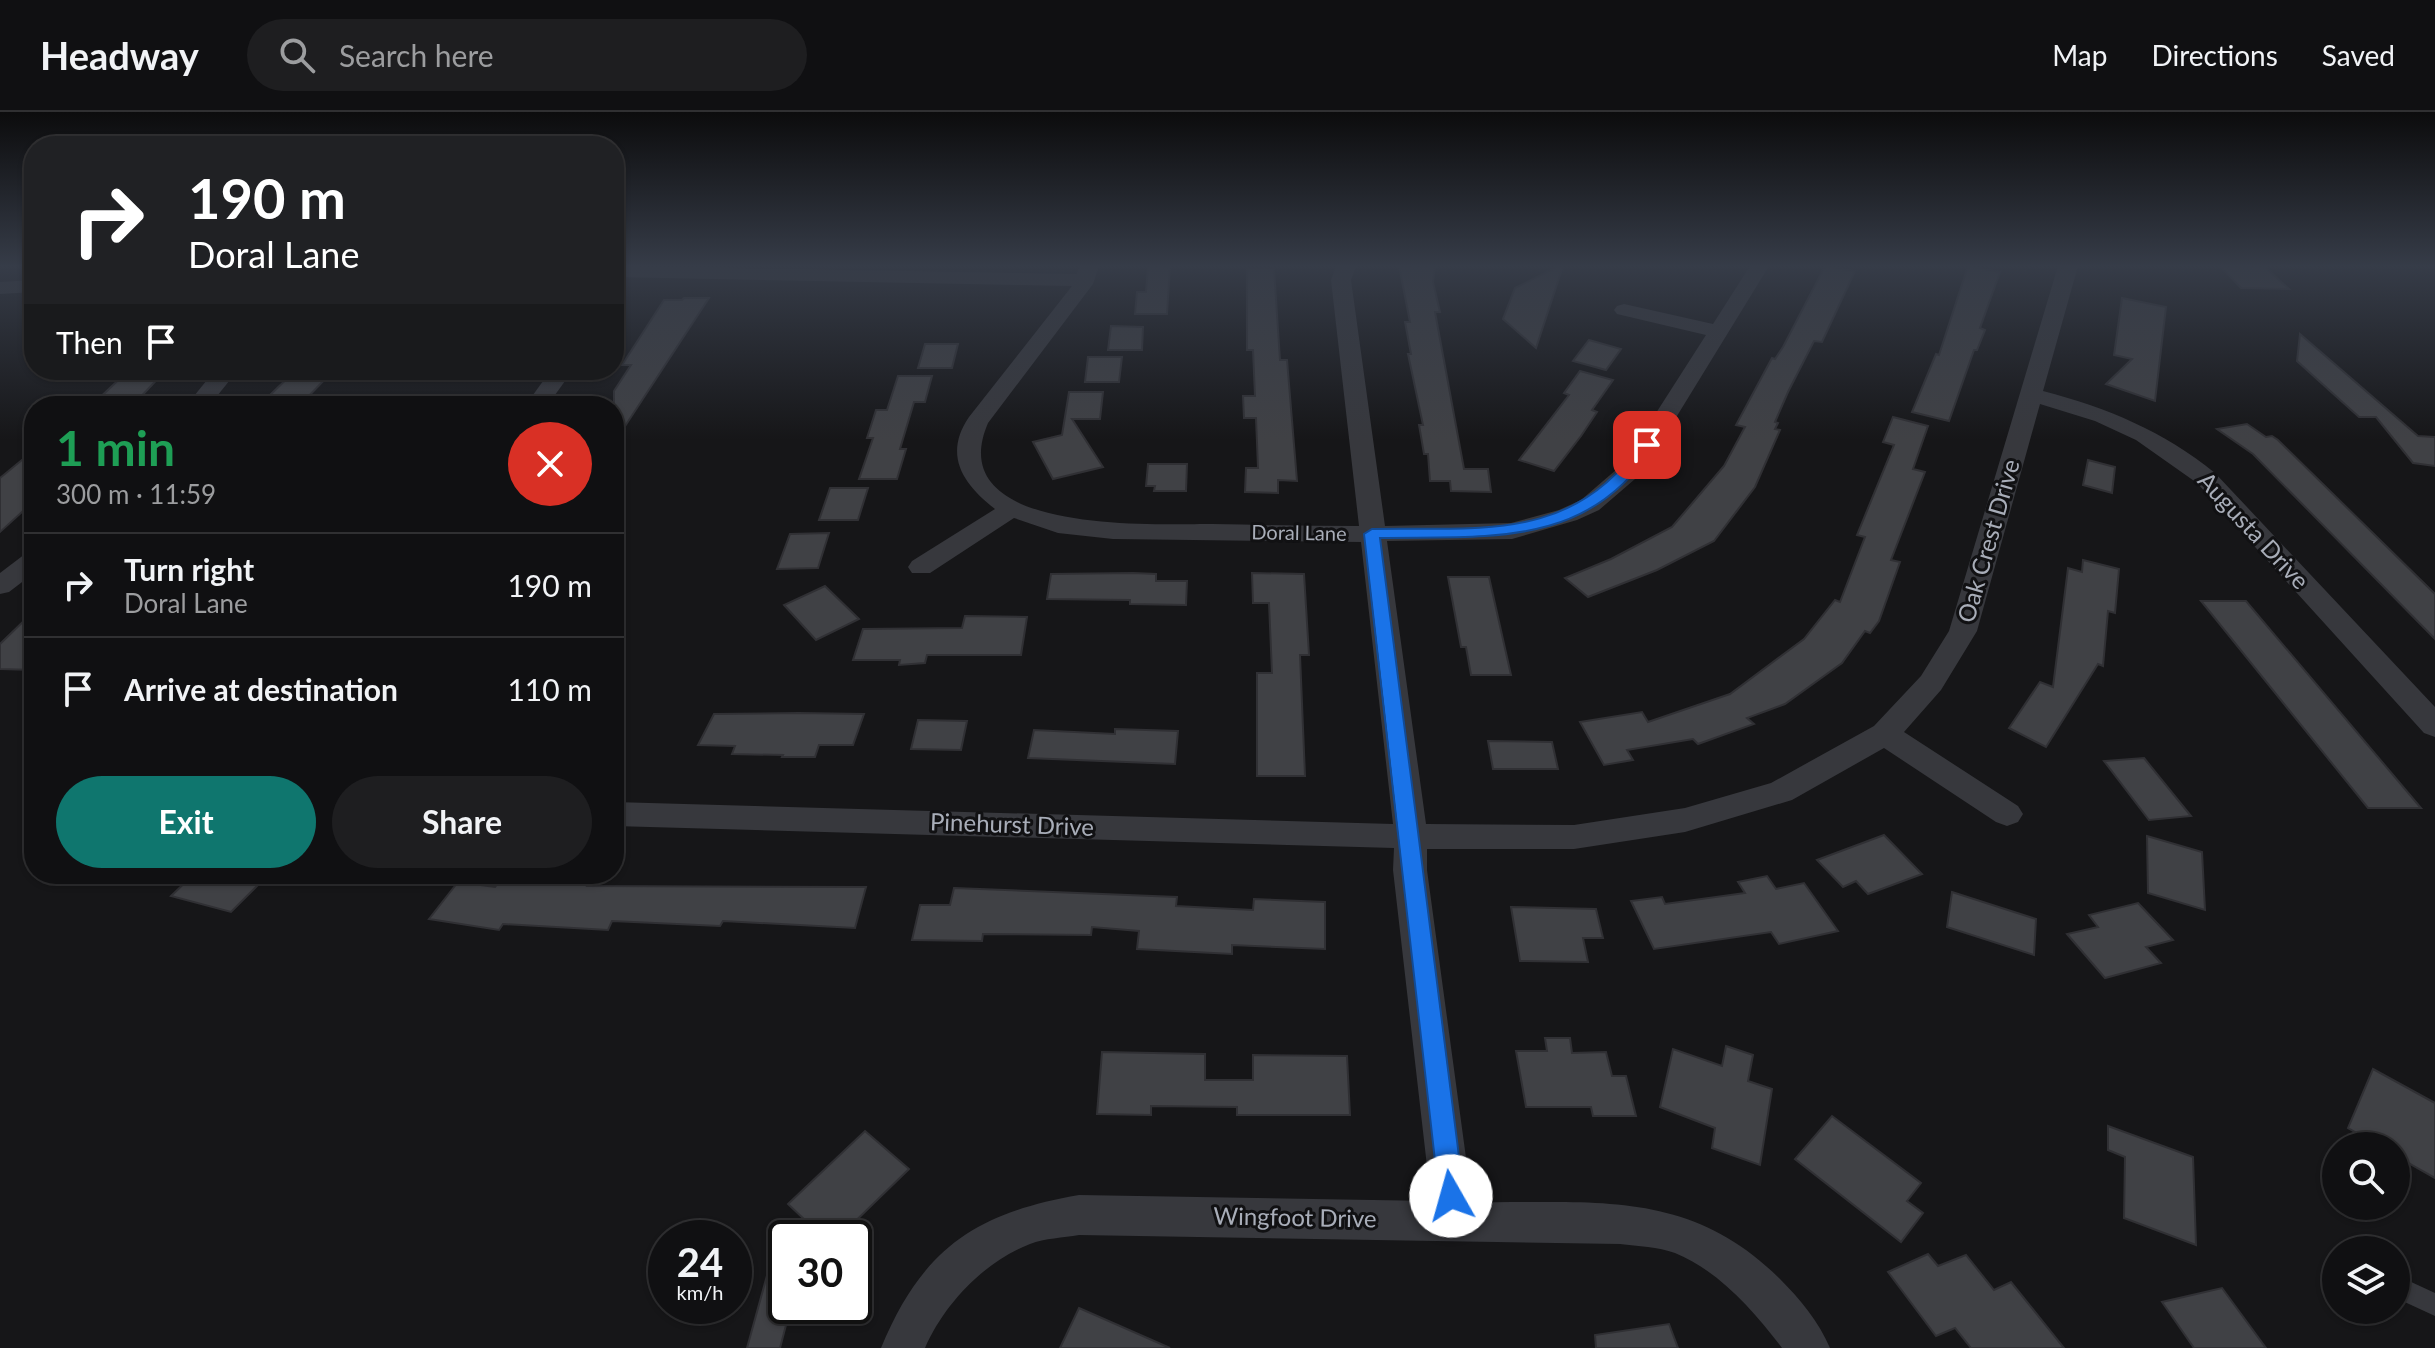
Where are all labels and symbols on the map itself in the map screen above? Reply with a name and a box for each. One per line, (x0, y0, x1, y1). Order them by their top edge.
pin (1613, 411, 1681, 479)
street label: Oak Crest Drive (1950, 456, 2025, 626)
street label: Augusta Drive (2193, 465, 2316, 595)
street label: Doral Lane (1251, 519, 1347, 545)
street label: Pinehurst Drive (930, 806, 1094, 841)
position arrow (1409, 1154, 1493, 1238)
street label: Wingfoot Drive (1213, 1201, 1377, 1232)
speed limit sign: 30 (768, 1220, 872, 1324)

